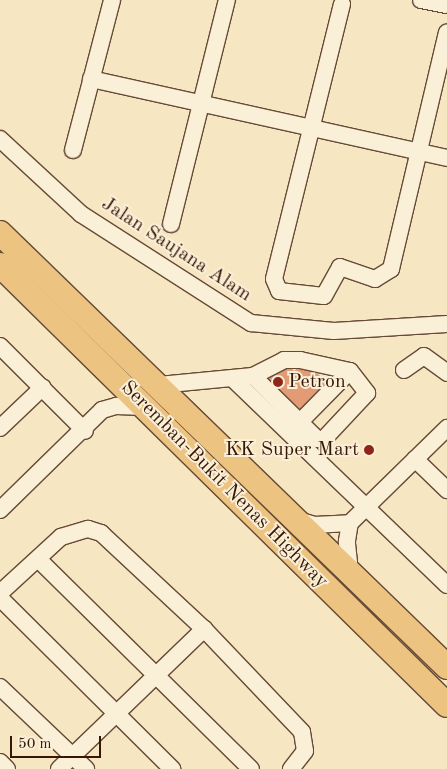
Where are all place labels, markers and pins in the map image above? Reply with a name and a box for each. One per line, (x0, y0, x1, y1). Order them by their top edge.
place label: Petron (288, 370, 346, 394)
marker: Petron (272, 376, 284, 388)
place label: KK Super Mart (225, 438, 359, 462)
marker: KK Super Mart (363, 444, 375, 456)

